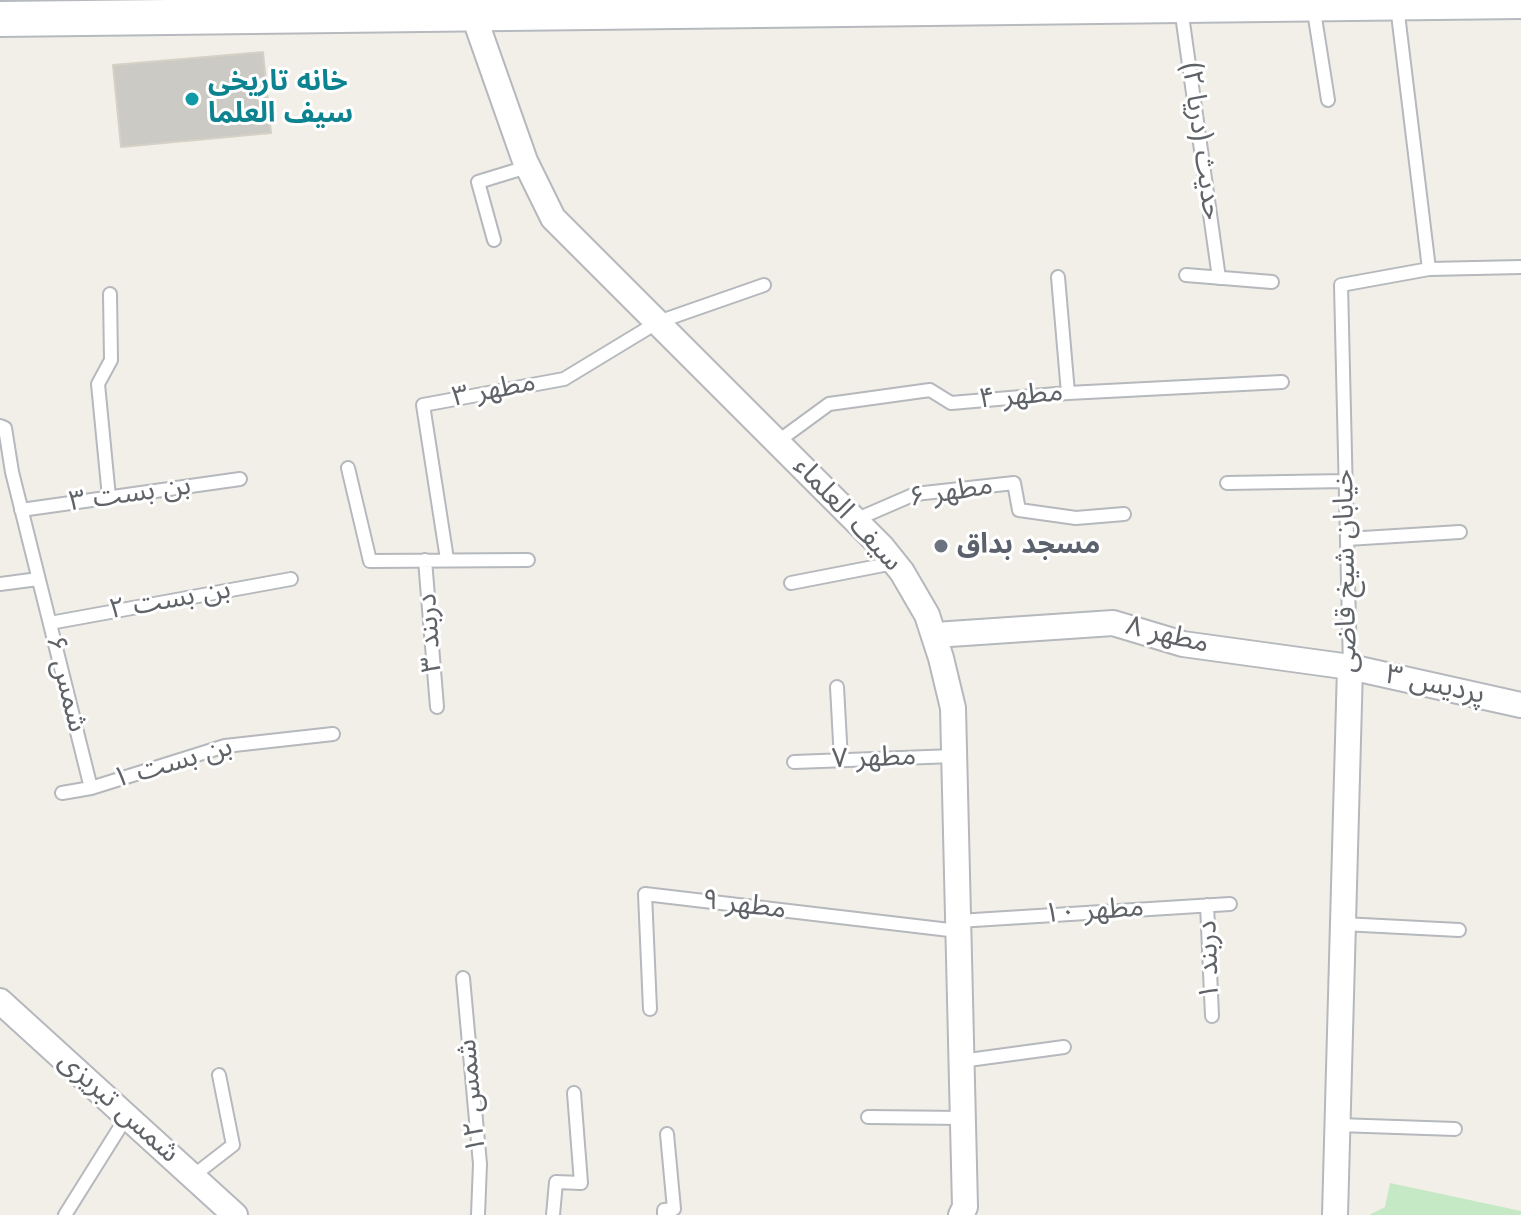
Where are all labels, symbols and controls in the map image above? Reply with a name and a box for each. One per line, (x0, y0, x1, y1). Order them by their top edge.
street label: حدیث (دریا ۲) (1172, 60, 1228, 222)
place label: خانه تاریخی سیف العلما (208, 66, 353, 132)
marker: خانه تاریخی سیف العلما (183, 90, 201, 108)
street label: مطهر ۳ (449, 366, 539, 416)
street label: مطهر ۴ (978, 377, 1064, 417)
street label: سیف العلماء (786, 451, 908, 579)
street label: خیابان شیخ قاضی (1328, 469, 1366, 673)
street label: بن بست ۳ (67, 470, 193, 520)
street label: مطهر ۶ (907, 470, 995, 516)
place label: مسجد بداق (957, 529, 1100, 563)
marker: مسجد بداق (932, 537, 950, 555)
street label: بن بست ۲ (107, 574, 233, 628)
street label: دربند ۳ (411, 592, 451, 674)
street label: مطهر ۸ (1122, 610, 1212, 662)
street label: شمس ۶ (37, 632, 93, 736)
street label: پردیس ۳ (1382, 659, 1488, 713)
street label: بن بست ۱ (109, 731, 237, 797)
street label: مطهر ۷ (831, 741, 917, 777)
street label: مطهر ۹ (700, 884, 788, 928)
street label: مطهر ۱۰ (1043, 892, 1145, 932)
street label: دربند ۱ (1192, 920, 1228, 1000)
street label: شمس ۱۲ (451, 1038, 495, 1154)
street label: شمس تبریزی (51, 1045, 185, 1171)

